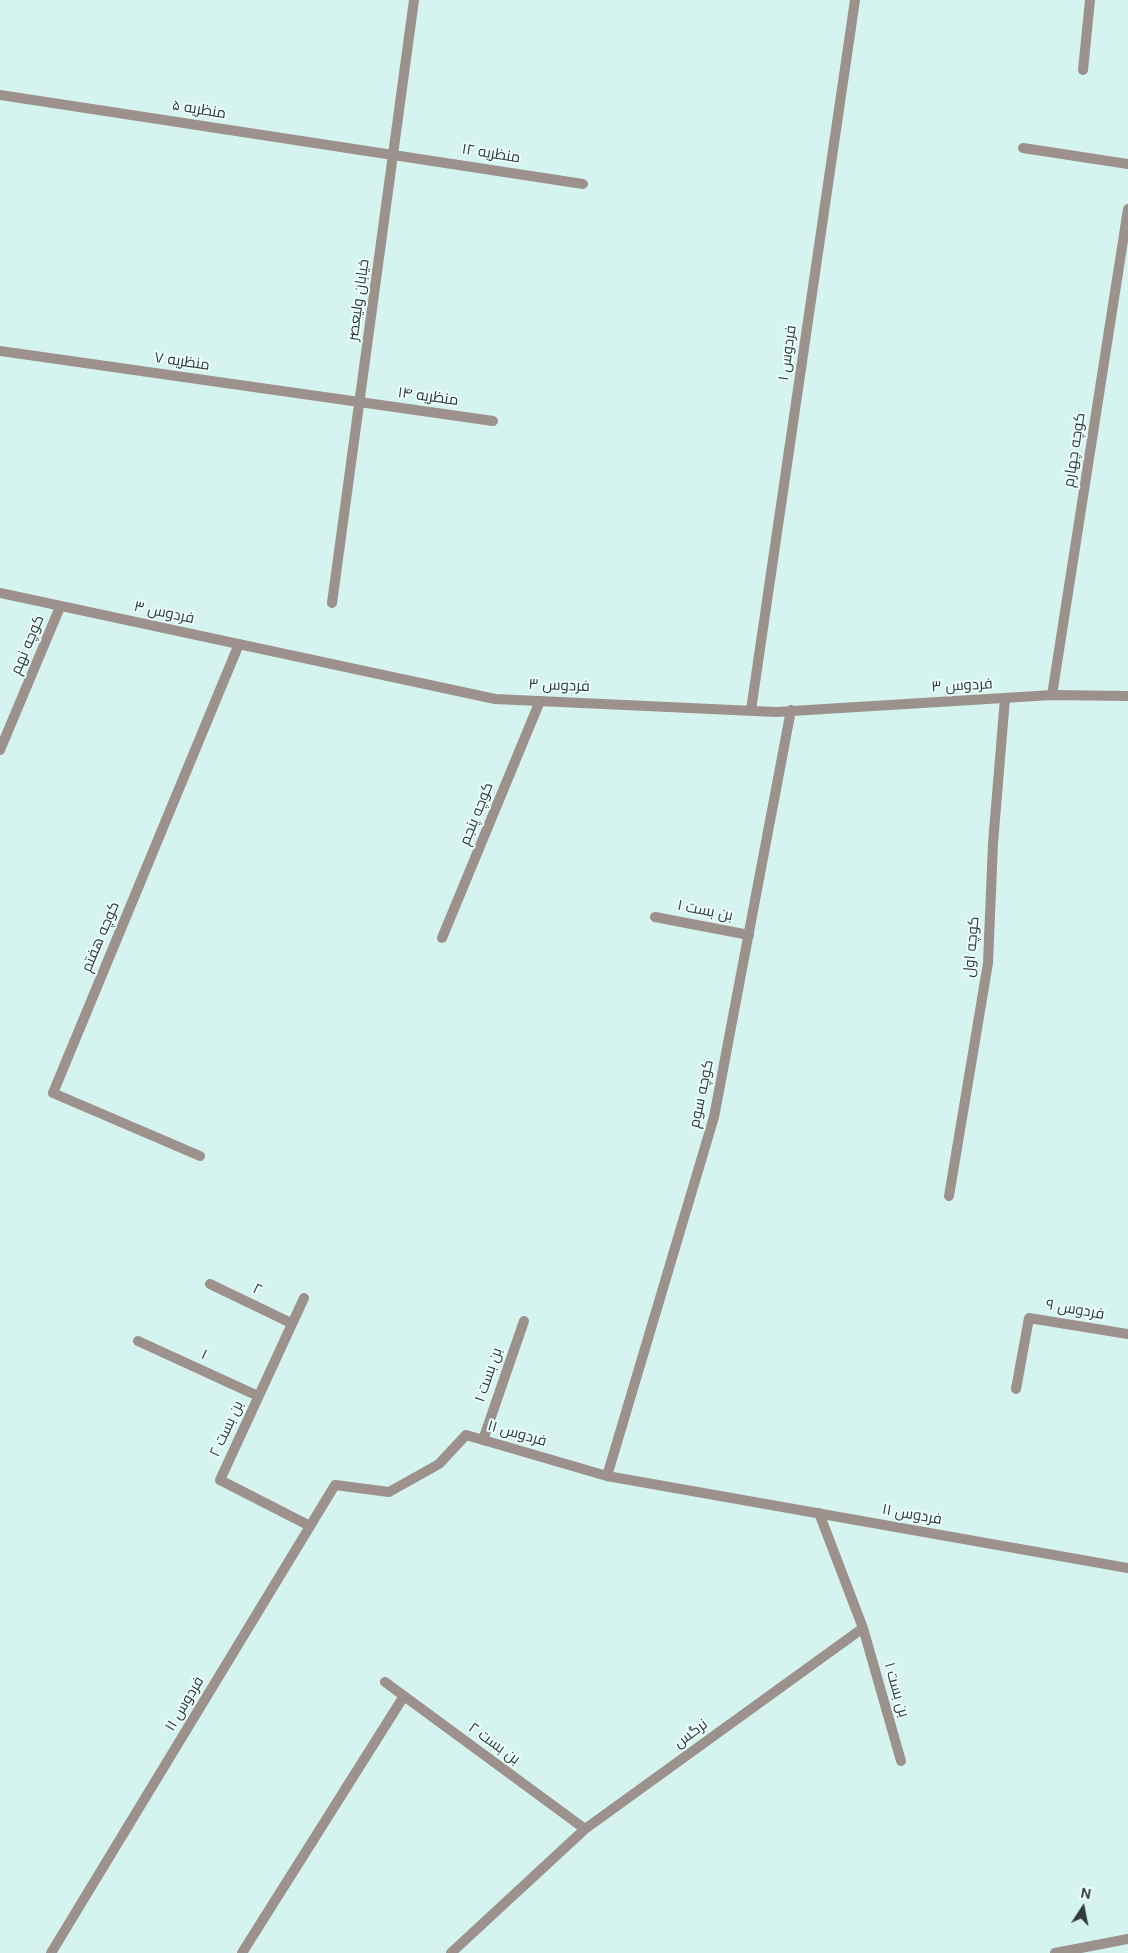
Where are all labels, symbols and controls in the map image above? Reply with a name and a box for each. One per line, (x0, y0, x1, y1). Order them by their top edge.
street label: منظریه ۵ (171, 97, 227, 123)
street label: منظریه ۱۲ (460, 140, 522, 168)
street label: خیابان ولیعصر (344, 258, 374, 342)
street label: فردوس ۱ (775, 324, 801, 382)
street label: منظریه ۷ (153, 349, 211, 375)
street label: منظریه ۱۴ (397, 384, 459, 410)
street label: کوچه چهارم (1060, 412, 1090, 488)
street label: فردوس ۳ (132, 598, 196, 628)
street label: کوچه نهم (7, 613, 49, 677)
street label: فردوس ۳ (931, 675, 993, 697)
street label: فردوس ۳ (528, 676, 590, 696)
street label: کوچه پنجم (456, 780, 498, 848)
street label: بن بست ۱ (676, 897, 734, 925)
street label: کوچه هفتم (78, 899, 124, 975)
street label: کوچه اول (960, 916, 984, 978)
street label: کوچه سوم (686, 1058, 718, 1130)
street label: ۲ (250, 1280, 264, 1300)
street label: فردوس ۹ (1044, 1296, 1106, 1324)
street label: بن بست ۱ (471, 1345, 507, 1405)
street label: ۱ (198, 1346, 210, 1364)
street label: بن بست ۲ (206, 1398, 248, 1460)
street label: فردوس ۱۱ (485, 1417, 549, 1451)
street label: فردوس ۱۱ (881, 1501, 943, 1529)
street label: بن بست ۱ (880, 1660, 912, 1720)
street label: فردوس ۱۱ (162, 1673, 208, 1735)
street label: نرگس (671, 1716, 711, 1752)
street label: بن بست ۲ (465, 1719, 523, 1769)
north arrow (1058, 1883, 1108, 1933)
text: N (1079, 1883, 1093, 1903)

